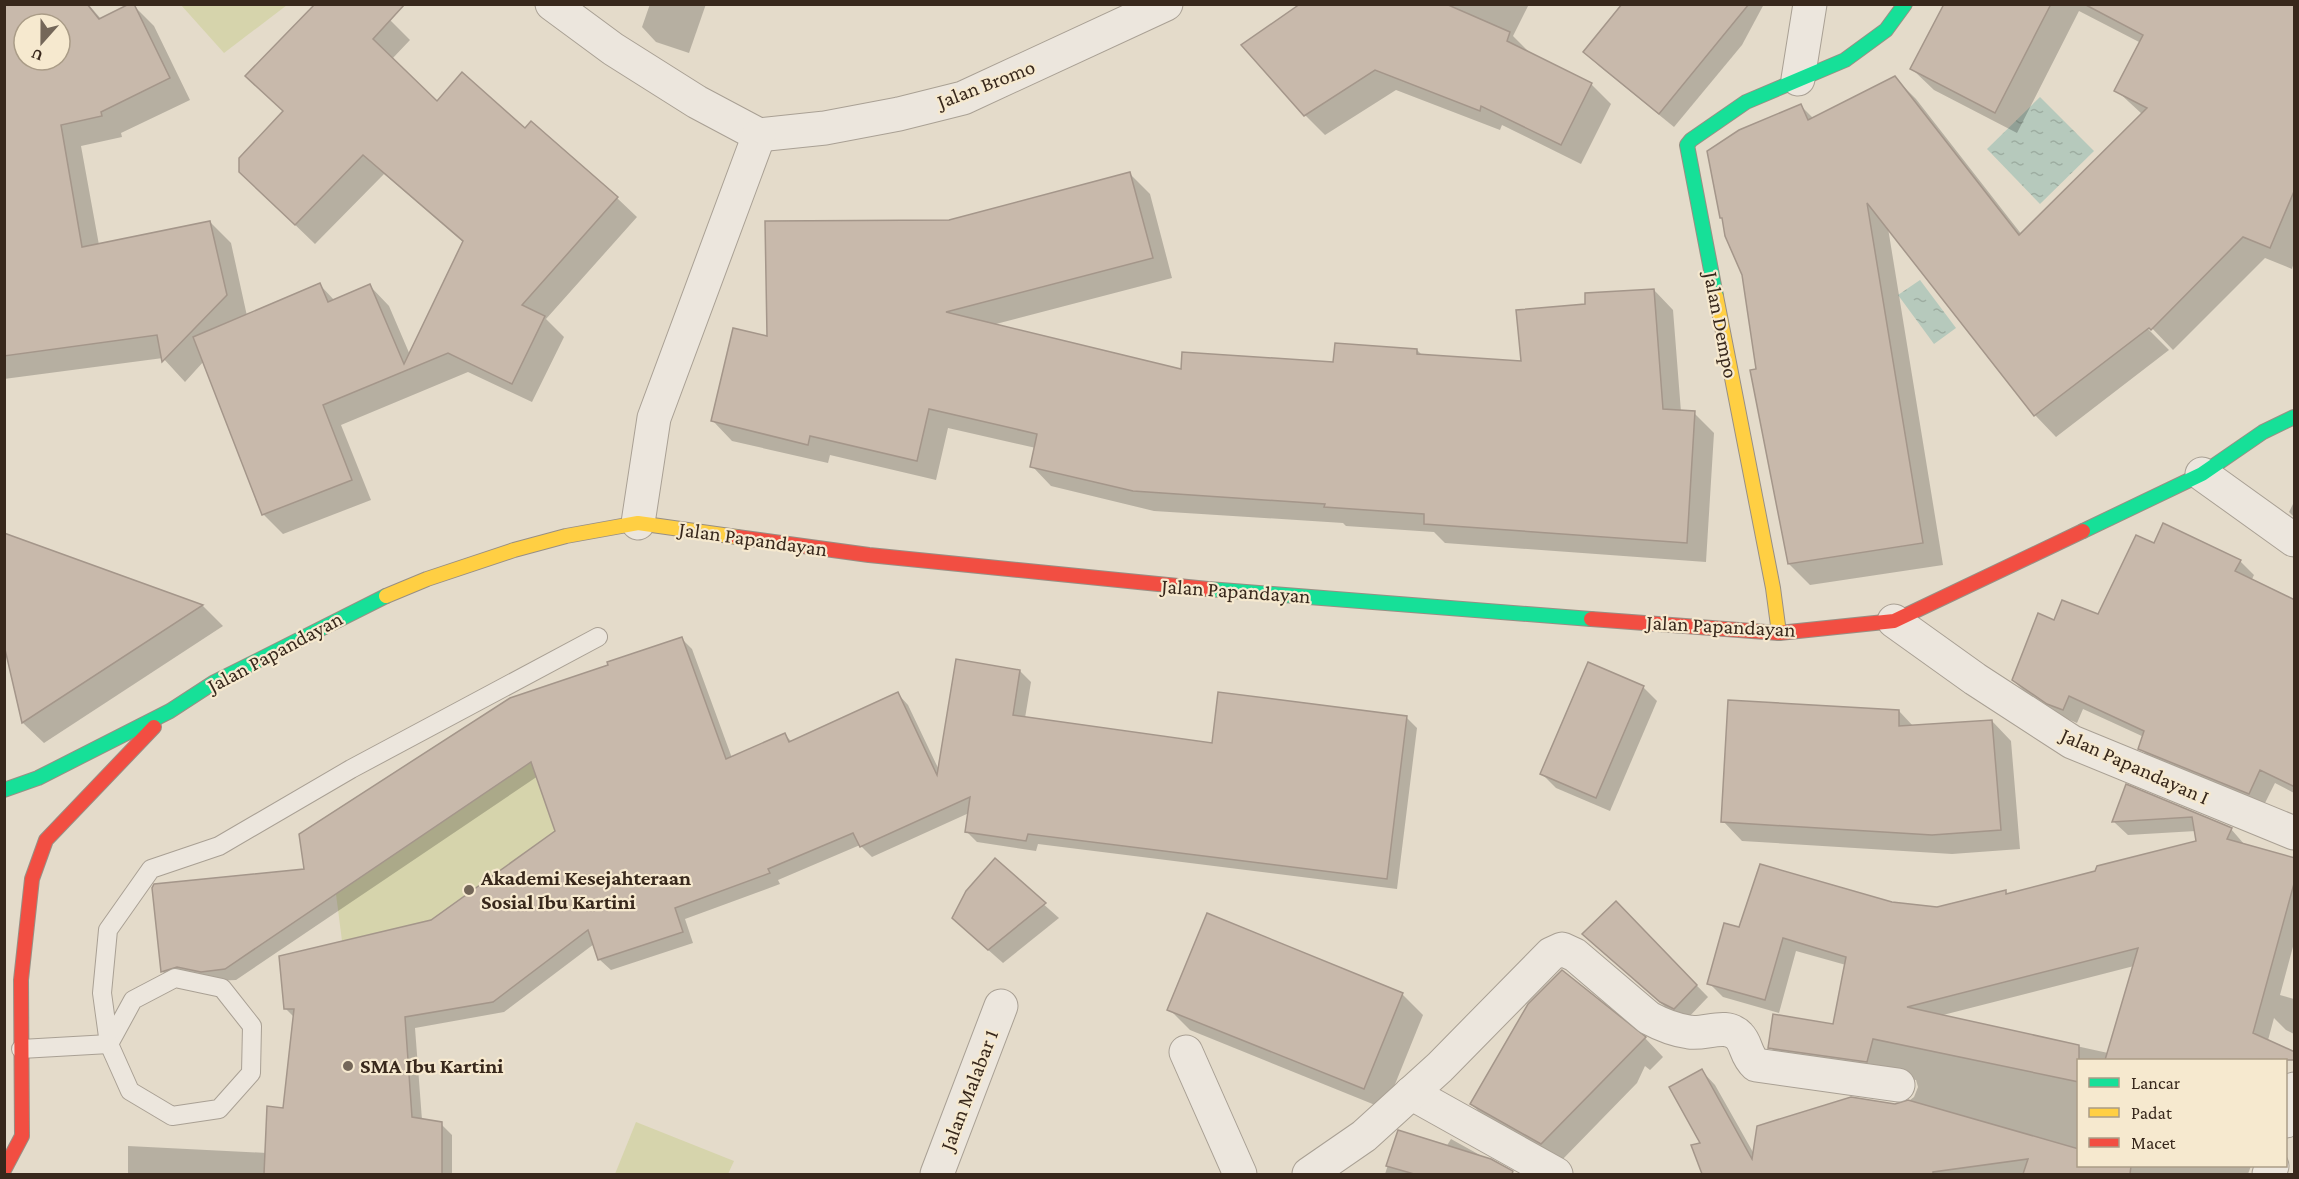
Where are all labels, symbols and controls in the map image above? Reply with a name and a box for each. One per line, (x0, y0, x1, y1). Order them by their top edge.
north arrow (12, 12, 72, 72)
text: U (29, 46, 45, 65)
street label: Jalan Bromo (932, 54, 1038, 114)
street label: Jalan Dempo (1699, 268, 1743, 380)
street label: Jalan Papandayan (675, 516, 829, 561)
street label: Jalan Papandayan (1159, 574, 1311, 608)
street label: Jalan Papandayan (202, 606, 347, 699)
street label: Jalan Papandayan (1644, 610, 1796, 642)
street label: Jalan Papandayan I (2055, 722, 2213, 809)
place label: Akademi Kesejahteraan Sosial Ibu Kartini (480, 866, 691, 914)
marker: Akademi Kesejahteraan Sosial Ibu Kartini (462, 883, 476, 897)
street label: Jalan Malabar 1 (934, 1026, 1003, 1156)
place label: SMA Ibu Kartini (360, 1054, 503, 1078)
marker: SMA Ibu Kartini (341, 1059, 355, 1073)
legend (2077, 1059, 2287, 1167)
text: Lancar (2131, 1073, 2181, 1093)
text: Padat (2131, 1103, 2173, 1123)
text: Macet (2131, 1133, 2177, 1153)

